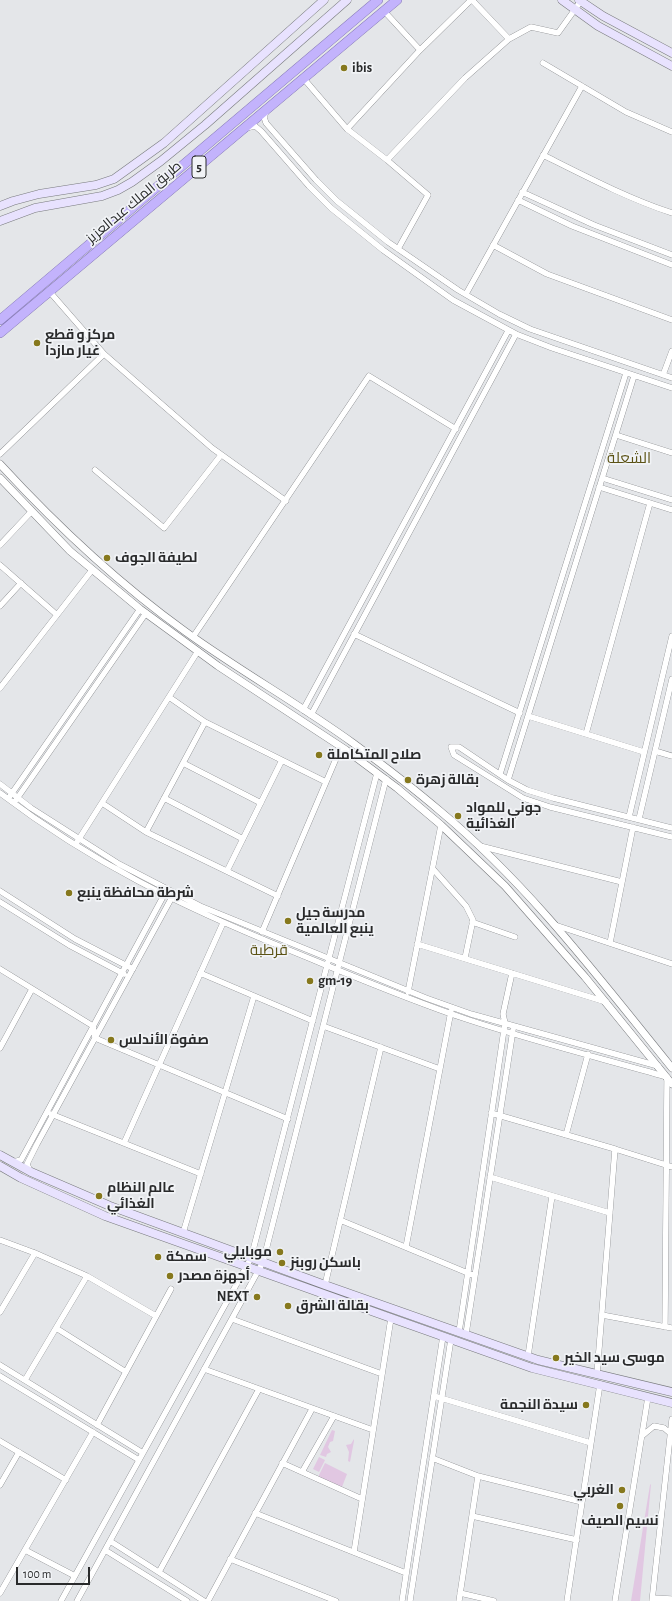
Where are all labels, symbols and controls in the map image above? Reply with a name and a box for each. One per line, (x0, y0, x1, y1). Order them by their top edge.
place label: ibis (352, 60, 372, 76)
marker: ibis (339, 63, 349, 73)
road number: 5 (192, 156, 206, 178)
street label: طريق الملك عبدالعزيز (83, 157, 185, 247)
place label: مركز و قطع غيار مازدا (45, 327, 115, 360)
marker: مركز و قطع غيار مازدا (32, 338, 42, 348)
district label: الشعلة (607, 449, 651, 467)
place label: لطيفة الجوف (115, 550, 198, 566)
marker: لطيفة الجوف (102, 553, 112, 563)
place label: صلاح المتكاملة (327, 747, 421, 763)
marker: صلاح المتكاملة (314, 750, 324, 760)
place label: بقالة زهرة (416, 772, 479, 788)
marker: بقالة زهرة (403, 775, 413, 785)
place label: جوني للمواد الغذائية (466, 800, 541, 832)
marker: جوني للمواد الغذائية (453, 811, 463, 821)
place label: شرطة محافظة ينبع (77, 885, 194, 901)
marker: شرطة محافظة ينبع (64, 888, 74, 898)
place label: مدرسة جيل ينبع العالمية (296, 905, 374, 938)
marker: مدرسة جيل ينبع العالمية (283, 916, 293, 926)
district label: قرطبة (250, 941, 288, 959)
place label: gm-19 (318, 973, 352, 989)
marker: gm-19 (305, 976, 315, 986)
place label: صفوة الأندلس (119, 1032, 209, 1048)
marker: صفوة الأندلس (106, 1035, 116, 1045)
place label: عالم النظام الغذائي (107, 1180, 175, 1212)
marker: عالم النظام الغذائي (94, 1191, 104, 1201)
place label: موبايلي (224, 1244, 272, 1260)
marker: موبايلي (275, 1247, 285, 1257)
place label: سمكة (166, 1249, 207, 1265)
marker: سمكة (153, 1252, 163, 1262)
place label: باسكن روبنز (290, 1255, 361, 1271)
marker: باسكن روبنز (277, 1258, 287, 1268)
place label: أجهزة مصدر (178, 1268, 250, 1284)
marker: أجهزة مصدر (165, 1271, 175, 1281)
place label: NEXT (217, 1289, 249, 1305)
marker: NEXT (252, 1292, 262, 1302)
place label: بقالة الشرق (296, 1298, 369, 1314)
marker: بقالة الشرق (283, 1301, 293, 1311)
place label: موسى سيد الخير (564, 1350, 665, 1366)
marker: موسى سيد الخير (551, 1353, 561, 1363)
place label: سيدة النجمة (500, 1397, 578, 1413)
marker: سيدة النجمة (581, 1400, 591, 1410)
place label: الغربي (573, 1482, 614, 1498)
marker: الغربي (617, 1485, 627, 1495)
marker: نسيم الصيف (615, 1501, 625, 1511)
place label: نسيم الصيف (581, 1513, 659, 1529)
scale bar (18, 1559, 92, 1585)
text: 100 m (23, 1568, 51, 1580)

